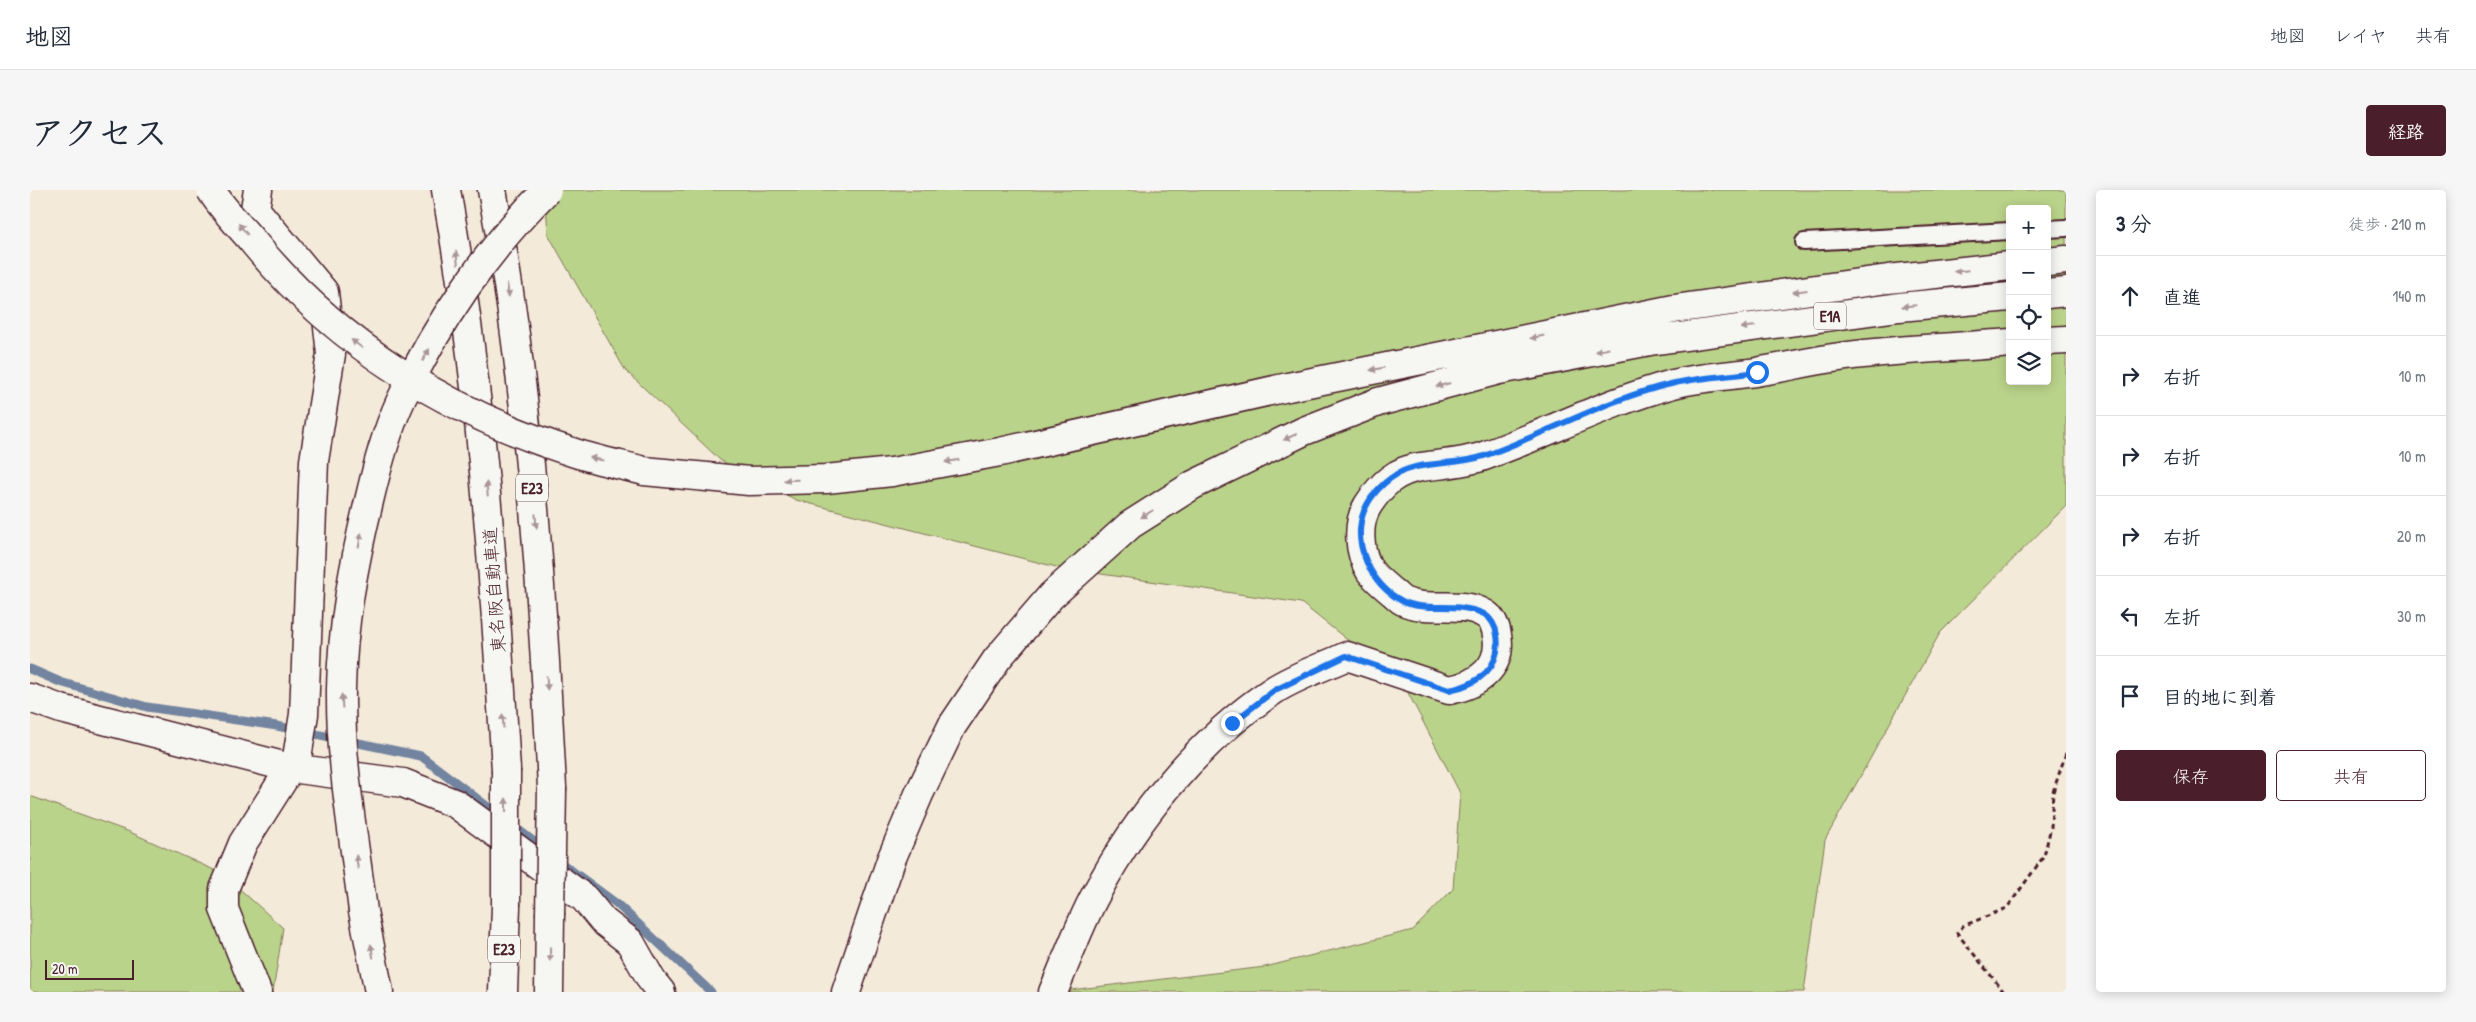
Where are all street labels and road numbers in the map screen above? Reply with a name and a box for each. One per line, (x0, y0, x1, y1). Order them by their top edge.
road number: E1A (1814, 302, 1846, 330)
road number: E23 (516, 474, 548, 502)
street label: 東名阪自動車道 (477, 526, 511, 654)
road number: E23 (488, 936, 520, 962)

